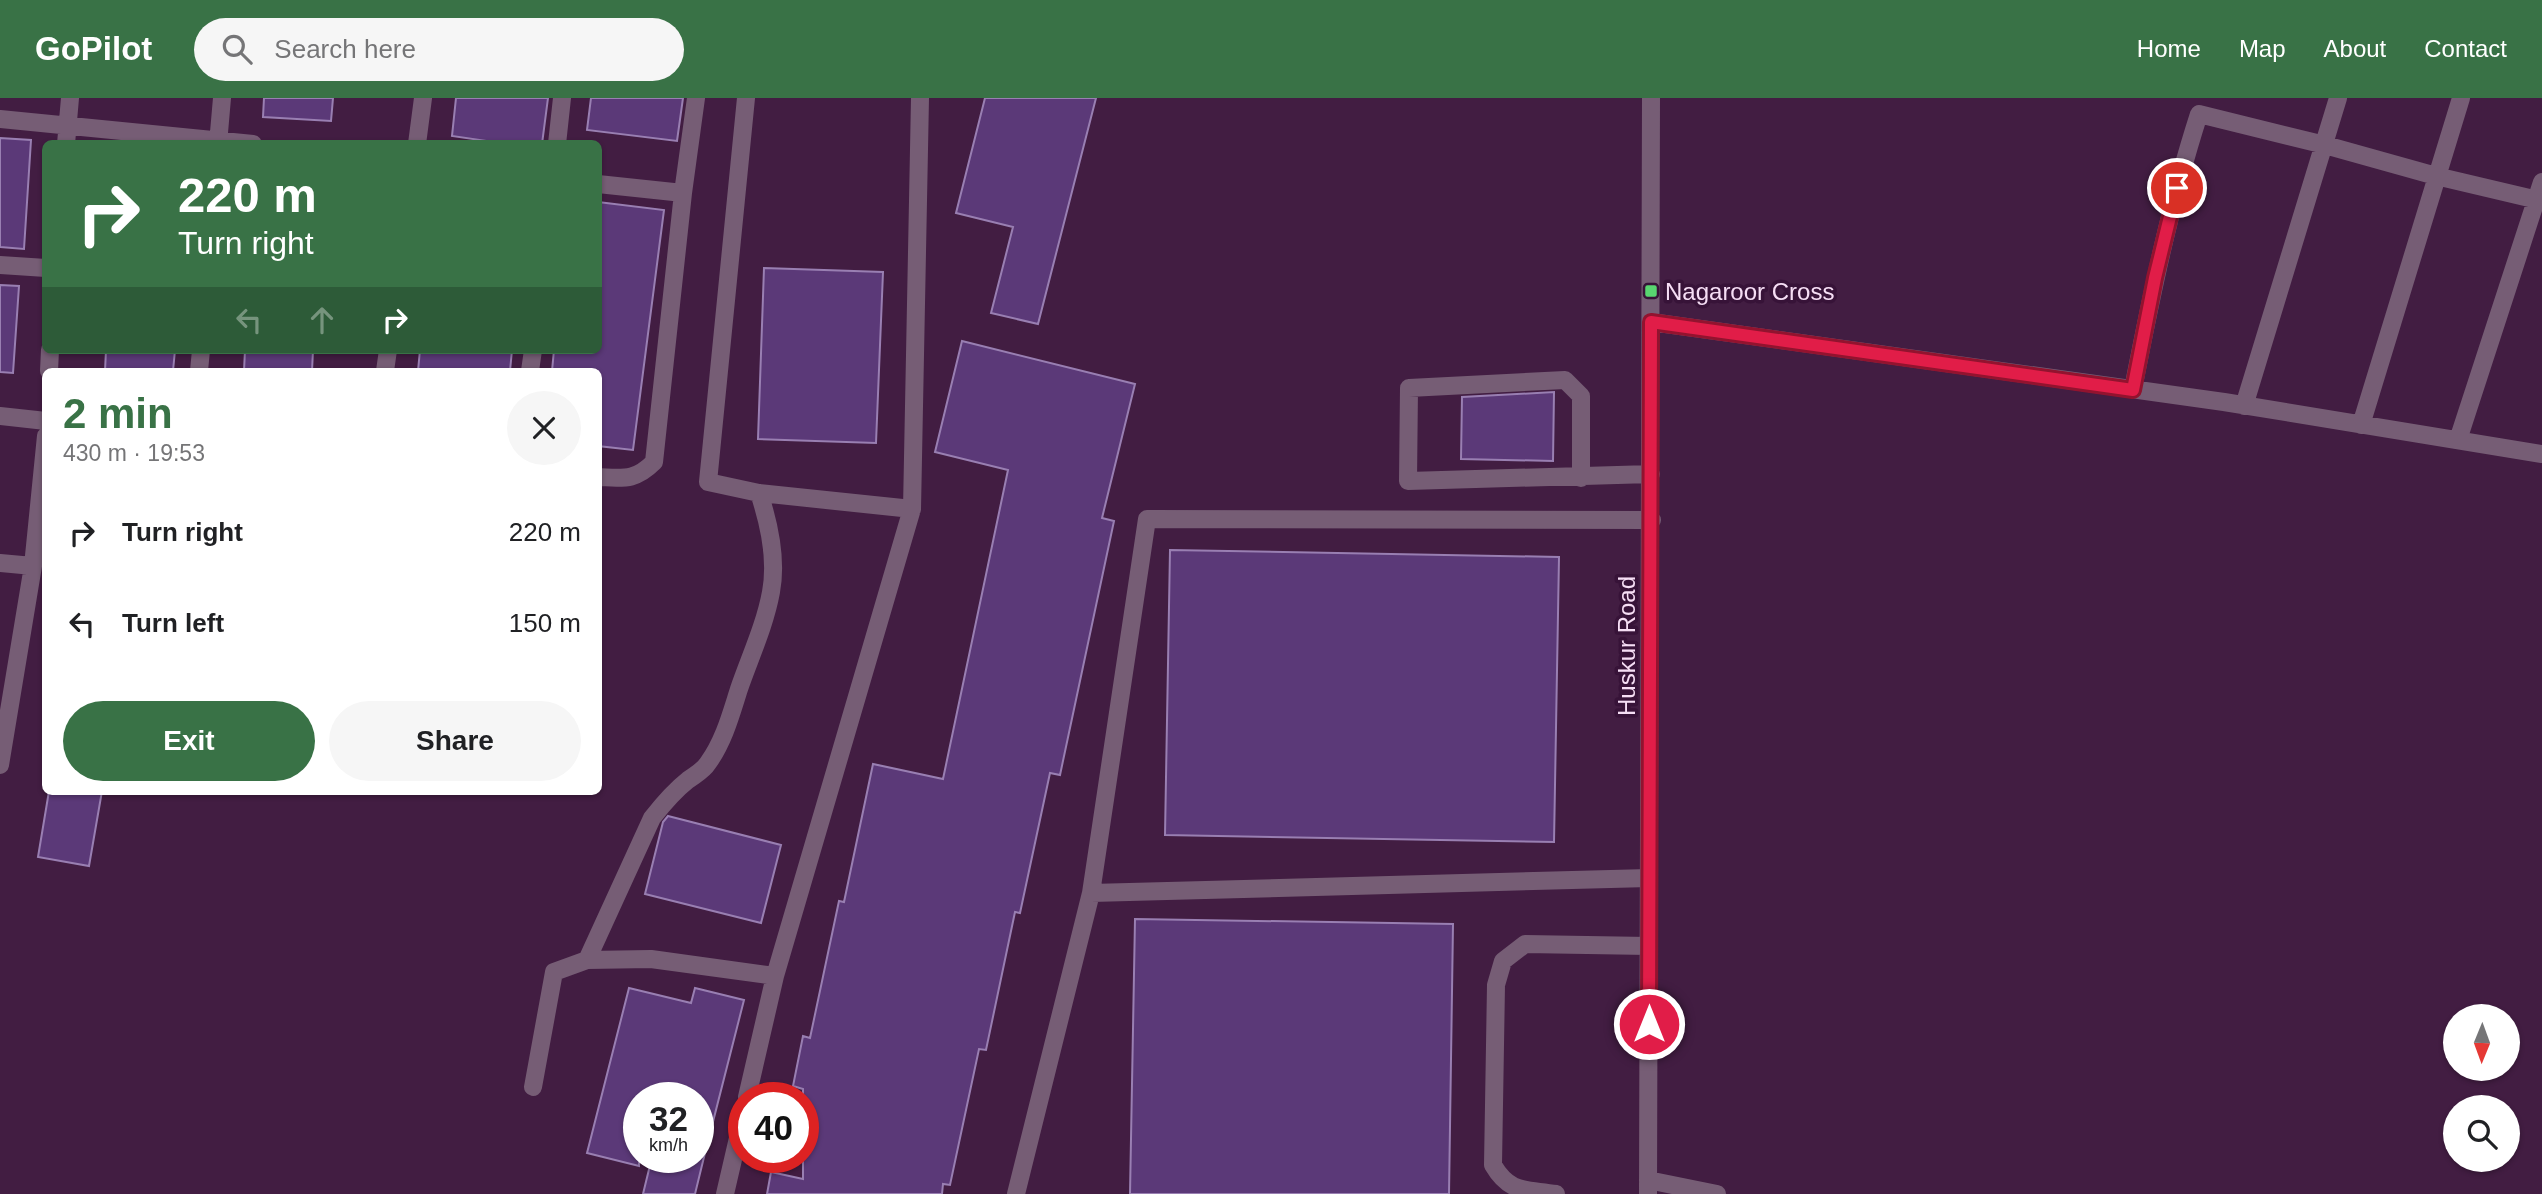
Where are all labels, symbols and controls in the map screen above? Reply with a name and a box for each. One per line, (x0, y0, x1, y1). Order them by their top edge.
search box (194, 18, 684, 81)
text: GoPilot (35, 30, 152, 67)
icon: search (218, 30, 256, 68)
text: Search here (274, 34, 416, 64)
text: Home (2137, 35, 2201, 62)
text: Map (2239, 35, 2286, 62)
text: About (2324, 35, 2386, 62)
text: Contact (2424, 35, 2507, 62)
pin (2147, 158, 2207, 218)
icon: right (63, 168, 154, 259)
text: 220 m (178, 168, 317, 222)
icon: arrive (2158, 169, 2196, 207)
text: Turn right (178, 225, 314, 261)
place label: Nagaroor Cross (1665, 278, 1834, 305)
marker: Nagaroor Cross (1643, 283, 1659, 299)
icon: left (230, 301, 268, 339)
icon: ahead (303, 301, 341, 339)
icon: right (376, 301, 414, 339)
text: 2 min (63, 390, 173, 437)
button: close (507, 391, 581, 465)
text: 430 m · 19:53 (63, 440, 205, 466)
icon: right (63, 514, 101, 552)
text: Turn right (122, 517, 243, 547)
text: 220 m (509, 517, 581, 547)
street label: Huskur Road (1613, 576, 1640, 716)
icon: left (63, 605, 101, 643)
text: Turn left (122, 608, 224, 638)
text: 150 m (509, 608, 581, 638)
button: Exit (63, 701, 315, 781)
button: Share (329, 701, 581, 781)
position arrow (1612, 987, 1686, 1061)
north arrow (2443, 1004, 2520, 1082)
map controls (2443, 1004, 2520, 1172)
speed limit sign: 40 (728, 1082, 819, 1173)
button: search (2443, 1095, 2520, 1172)
text: 32 (649, 1099, 688, 1138)
text: km/h (649, 1135, 688, 1155)

